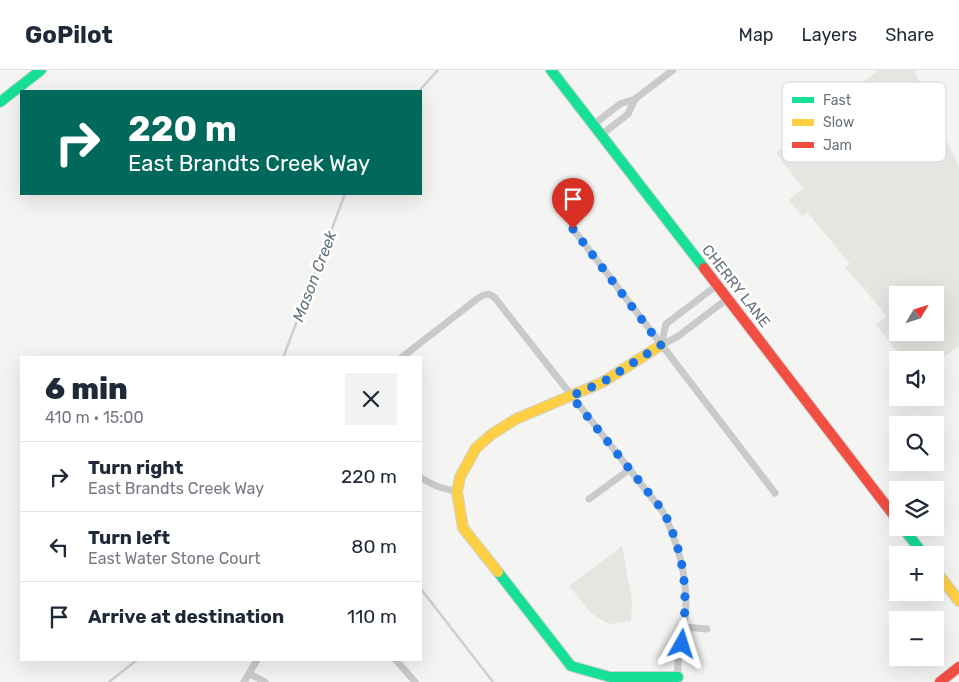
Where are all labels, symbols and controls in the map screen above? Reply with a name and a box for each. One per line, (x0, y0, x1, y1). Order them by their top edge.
text: GoPilot (25, 21, 113, 49)
text: Map (739, 24, 774, 46)
text: Layers (802, 24, 857, 46)
text: Share (885, 24, 934, 46)
legend (782, 82, 946, 162)
text: Fast (823, 92, 852, 109)
text: 220 m (128, 108, 237, 150)
icon: right (45, 110, 110, 175)
text: Slow (823, 114, 854, 131)
text: Jam (823, 137, 852, 154)
text: East Brandts Creek Way (128, 150, 370, 177)
pin (552, 178, 594, 229)
icon: arrive (559, 185, 587, 213)
water label: Mason Creek (288, 227, 341, 324)
street label: CHERRY LANE (698, 241, 774, 331)
north arrow (889, 286, 944, 341)
map controls (889, 286, 944, 666)
button: sound (889, 351, 944, 406)
text: 6 min (45, 371, 128, 407)
button: close (345, 373, 397, 425)
text: 410 m · 15:00 (45, 408, 144, 427)
button: search (889, 416, 944, 471)
text: Turn right (88, 456, 183, 479)
icon: right (45, 463, 73, 491)
text: 220 m (341, 465, 397, 488)
text: East Brandts Creek Way (88, 479, 264, 498)
button: layers (889, 481, 944, 536)
text: Turn left (88, 526, 170, 549)
icon: left (45, 533, 73, 561)
text: 80 m (351, 535, 397, 558)
button: + (889, 546, 944, 601)
text: East Water Stone Court (88, 549, 260, 568)
icon: arrive (45, 603, 73, 631)
text: Arrive at destination (88, 605, 284, 628)
text: 110 m (347, 605, 397, 628)
button: − (889, 611, 944, 666)
position arrow (655, 617, 707, 669)

